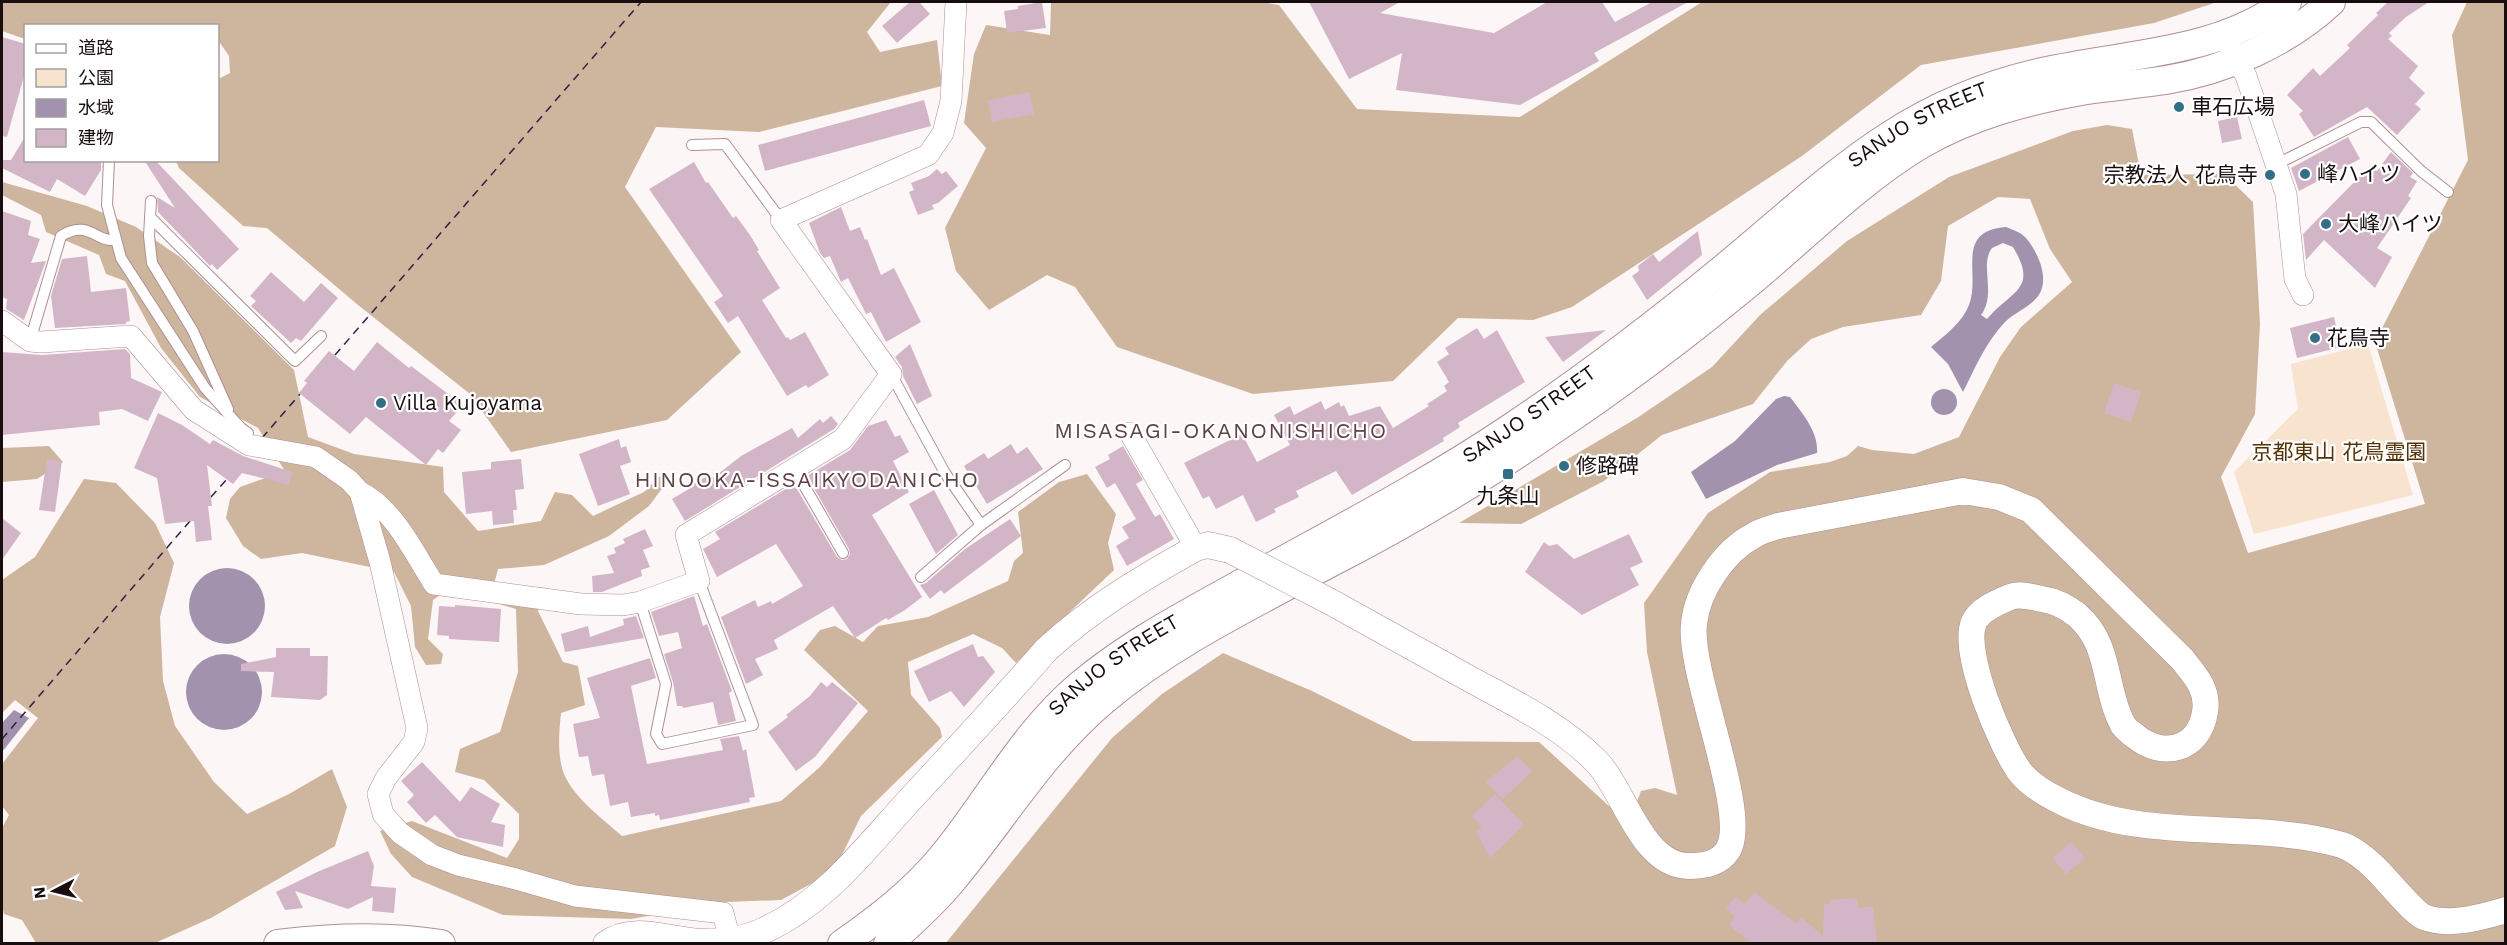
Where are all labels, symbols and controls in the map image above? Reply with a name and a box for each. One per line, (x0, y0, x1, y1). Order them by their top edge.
legend (24, 24, 219, 162)
text: 道路 (78, 37, 114, 58)
text: 公園 (78, 67, 114, 88)
street label: SANJO STREET (1842, 76, 1991, 173)
place label: 車石広場 (2191, 94, 2275, 119)
text: 水域 (78, 97, 114, 118)
marker: 車石広場 (2172, 100, 2186, 114)
text: 建物 (78, 127, 114, 148)
place label: 峰ハイツ (2317, 161, 2401, 186)
place label: 宗教法人 花鳥寺 (2104, 162, 2258, 187)
marker: 峰ハイツ (2298, 167, 2312, 181)
marker: 宗教法人 花鳥寺 (2263, 168, 2277, 182)
place label: 大峰ハイツ (2338, 211, 2443, 236)
marker: 大峰ハイツ (2319, 217, 2333, 231)
place label: 花鳥寺 (2327, 325, 2390, 350)
marker: 花鳥寺 (2308, 331, 2322, 345)
street label: SANJO STREET (1457, 359, 1601, 468)
place label: Villa Kujoyama (393, 390, 542, 415)
marker: Villa Kujoyama (374, 396, 388, 410)
district label: MISASAGI-OKANONISHICHO (1054, 418, 1388, 443)
park label: 京都東山 花鳥霊園 (2251, 439, 2427, 464)
place label: 修路碑 (1576, 453, 1639, 478)
marker: 修路碑 (1557, 459, 1571, 473)
district label: HINOOKA-ISSAIKYODANICHO (635, 467, 979, 492)
marker: 九条山 (1501, 467, 1515, 481)
place label: 九条山 (1477, 483, 1540, 508)
street label: SANJO STREET (1042, 608, 1183, 720)
north arrow (24, 861, 84, 921)
text: N (29, 886, 50, 900)

